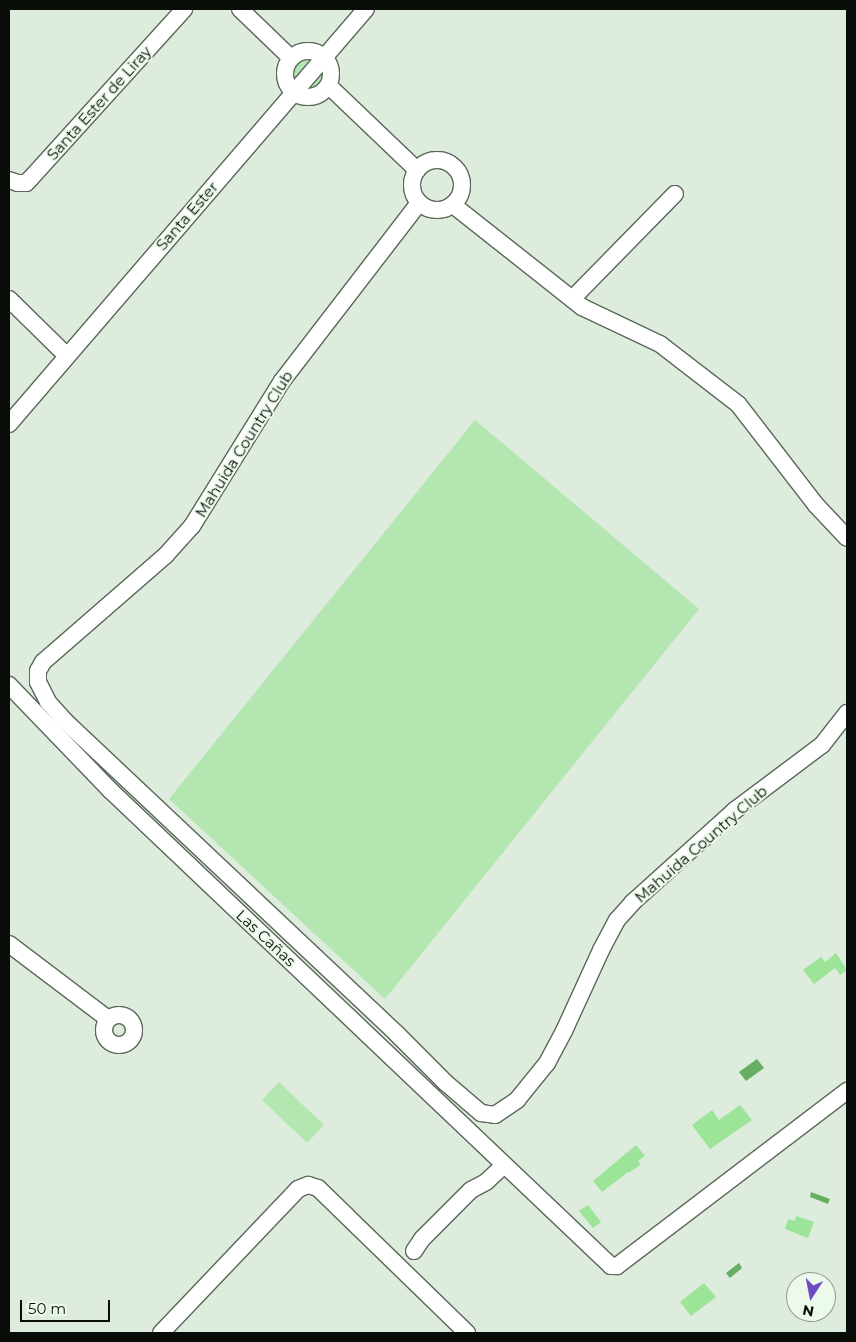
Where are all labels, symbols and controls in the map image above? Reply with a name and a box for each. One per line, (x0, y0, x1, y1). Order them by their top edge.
street label: Santa Ester de Liray (43, 42, 155, 164)
street label: Santa Ester (152, 178, 222, 254)
street label: Mahuida Country Club (192, 367, 296, 521)
street label: Mahuida Country Club (631, 782, 771, 906)
street label: Las Cañas (233, 906, 299, 970)
north arrow (786, 1272, 836, 1322)
scale bar (22, 1290, 112, 1322)
text: 50 m (28, 1299, 66, 1318)
text: N (801, 1301, 816, 1321)

